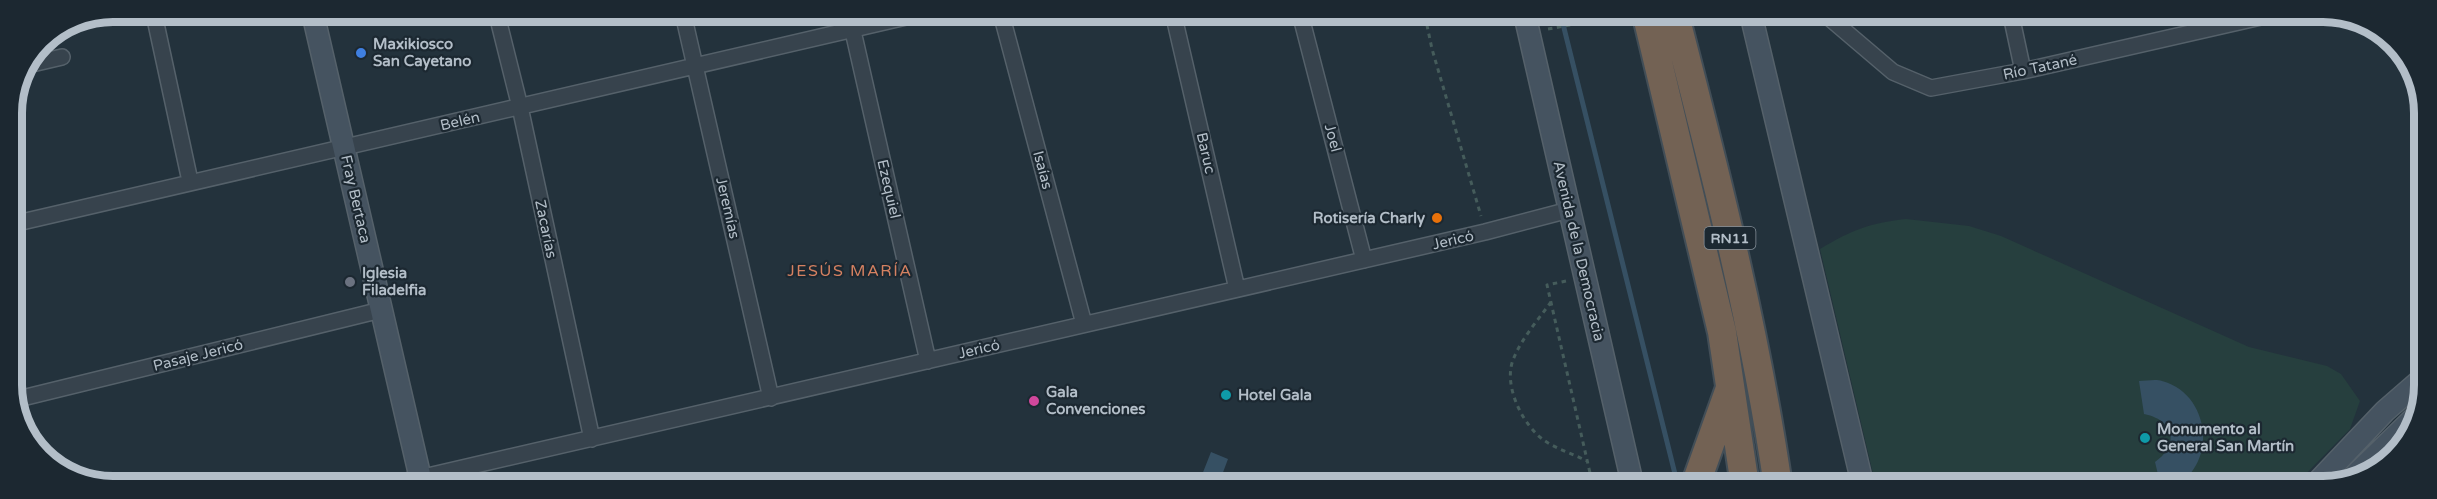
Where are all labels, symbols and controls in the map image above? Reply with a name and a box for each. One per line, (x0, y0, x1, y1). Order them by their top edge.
place label: Maxikiosco San Cayetano (373, 35, 471, 71)
marker: Maxikiosco San Cayetano (354, 46, 368, 60)
street label: Río Tatané (2001, 50, 2079, 84)
street label: Belén (438, 108, 482, 134)
street label: Joel (1321, 122, 1345, 154)
street label: Baruc (1193, 131, 1219, 175)
street label: Isaías (1029, 149, 1057, 191)
street label: Fray Bertaca (337, 153, 375, 245)
street label: Ezequiel (873, 158, 905, 220)
street label: Avenida de la Democracia (1550, 159, 1608, 343)
street label: Jeremías (712, 175, 744, 241)
street label: Zacarías (531, 198, 561, 260)
place label: Rotisería Charly (1313, 209, 1425, 228)
marker: Rotisería Charly (1430, 211, 1444, 225)
street label: Jericó (1431, 227, 1475, 253)
road number: RN11 (1704, 227, 1756, 249)
district label: JESÚS MARÍA (787, 261, 913, 281)
place label: Iglesia Filadelfia (362, 264, 427, 299)
marker: Iglesia Filadelfia (343, 275, 357, 289)
street label: Pasaje Jericó (151, 335, 245, 375)
street label: Jericó (957, 336, 1001, 362)
place label: Gala Convenciones (1046, 383, 1145, 418)
place label: Hotel Gala (1238, 386, 1312, 404)
marker: Hotel Gala (1219, 388, 1233, 402)
marker: Gala Convenciones (1027, 394, 1041, 408)
place label: Monumento al General San Martín (2157, 420, 2294, 455)
marker: Monumento al General San Martín (2138, 431, 2152, 445)

